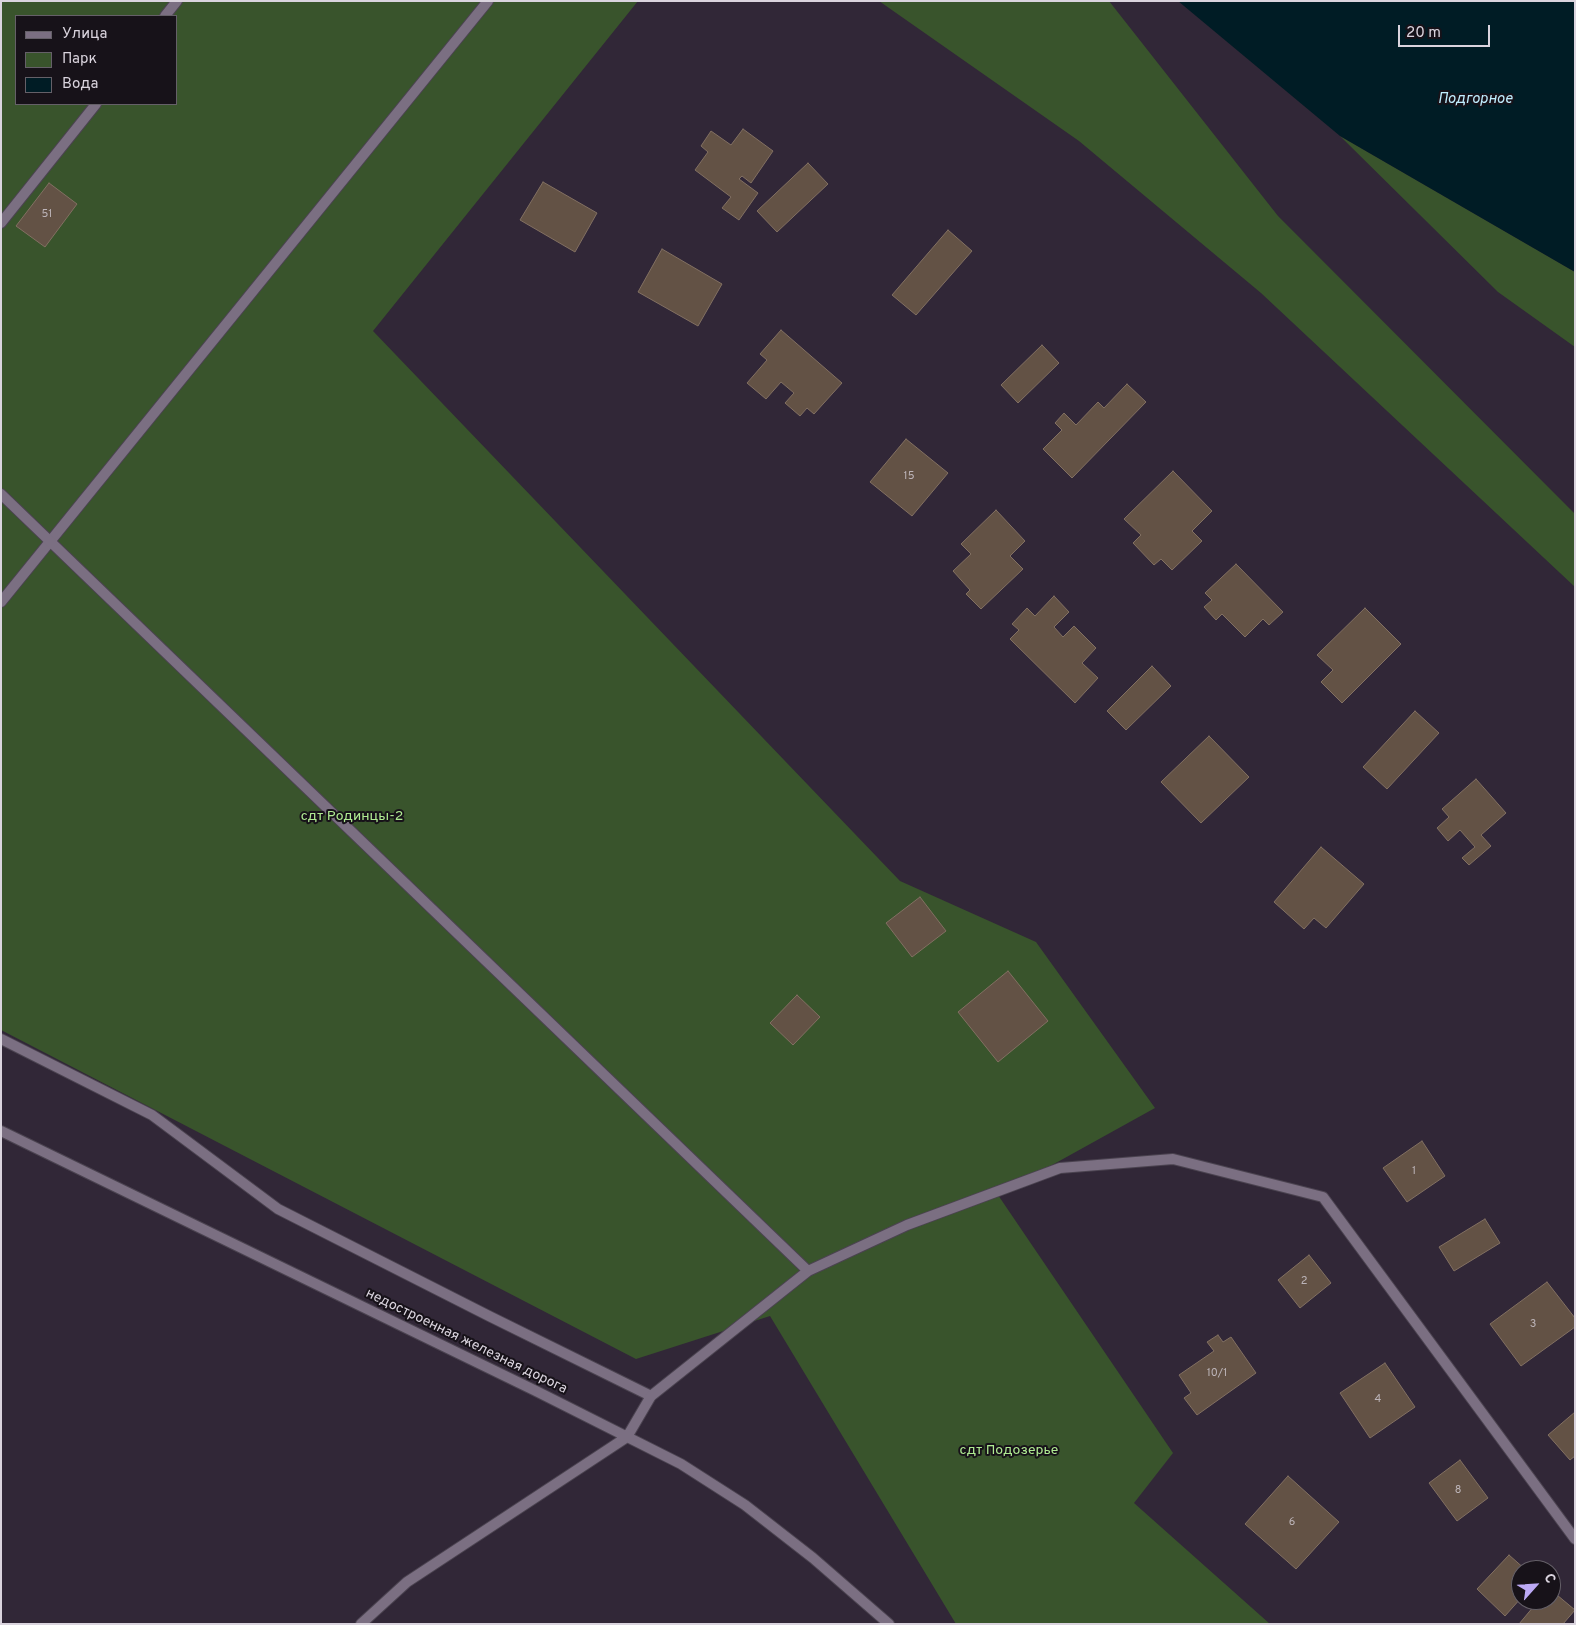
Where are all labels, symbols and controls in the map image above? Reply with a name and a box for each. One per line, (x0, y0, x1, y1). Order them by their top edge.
legend (15, 15, 178, 105)
scale bar (1401, 15, 1494, 47)
text: 20 m (1406, 24, 1441, 43)
text: Улица (62, 25, 107, 44)
text: Парк (62, 50, 97, 69)
text: Вода (62, 75, 98, 94)
water label: Подгорное (1438, 91, 1512, 109)
house number: 51 (42, 208, 52, 222)
house number: 15 (904, 470, 914, 484)
park label: сдт Родинцы-2 (301, 809, 403, 825)
house number: 1 (1412, 1165, 1416, 1179)
house number: 2 (1301, 1275, 1307, 1289)
street label: недостроенная железная дорога (363, 1286, 569, 1398)
house number: 3 (1530, 1318, 1536, 1332)
house number: 10/1 (1207, 1367, 1227, 1381)
house number: 4 (1375, 1393, 1381, 1407)
park label: сдт Подозерье (960, 1443, 1058, 1459)
house number: 8 (1455, 1484, 1461, 1498)
house number: 6 (1289, 1516, 1295, 1530)
north arrow (1511, 1560, 1561, 1610)
text: С (1539, 1571, 1559, 1586)

